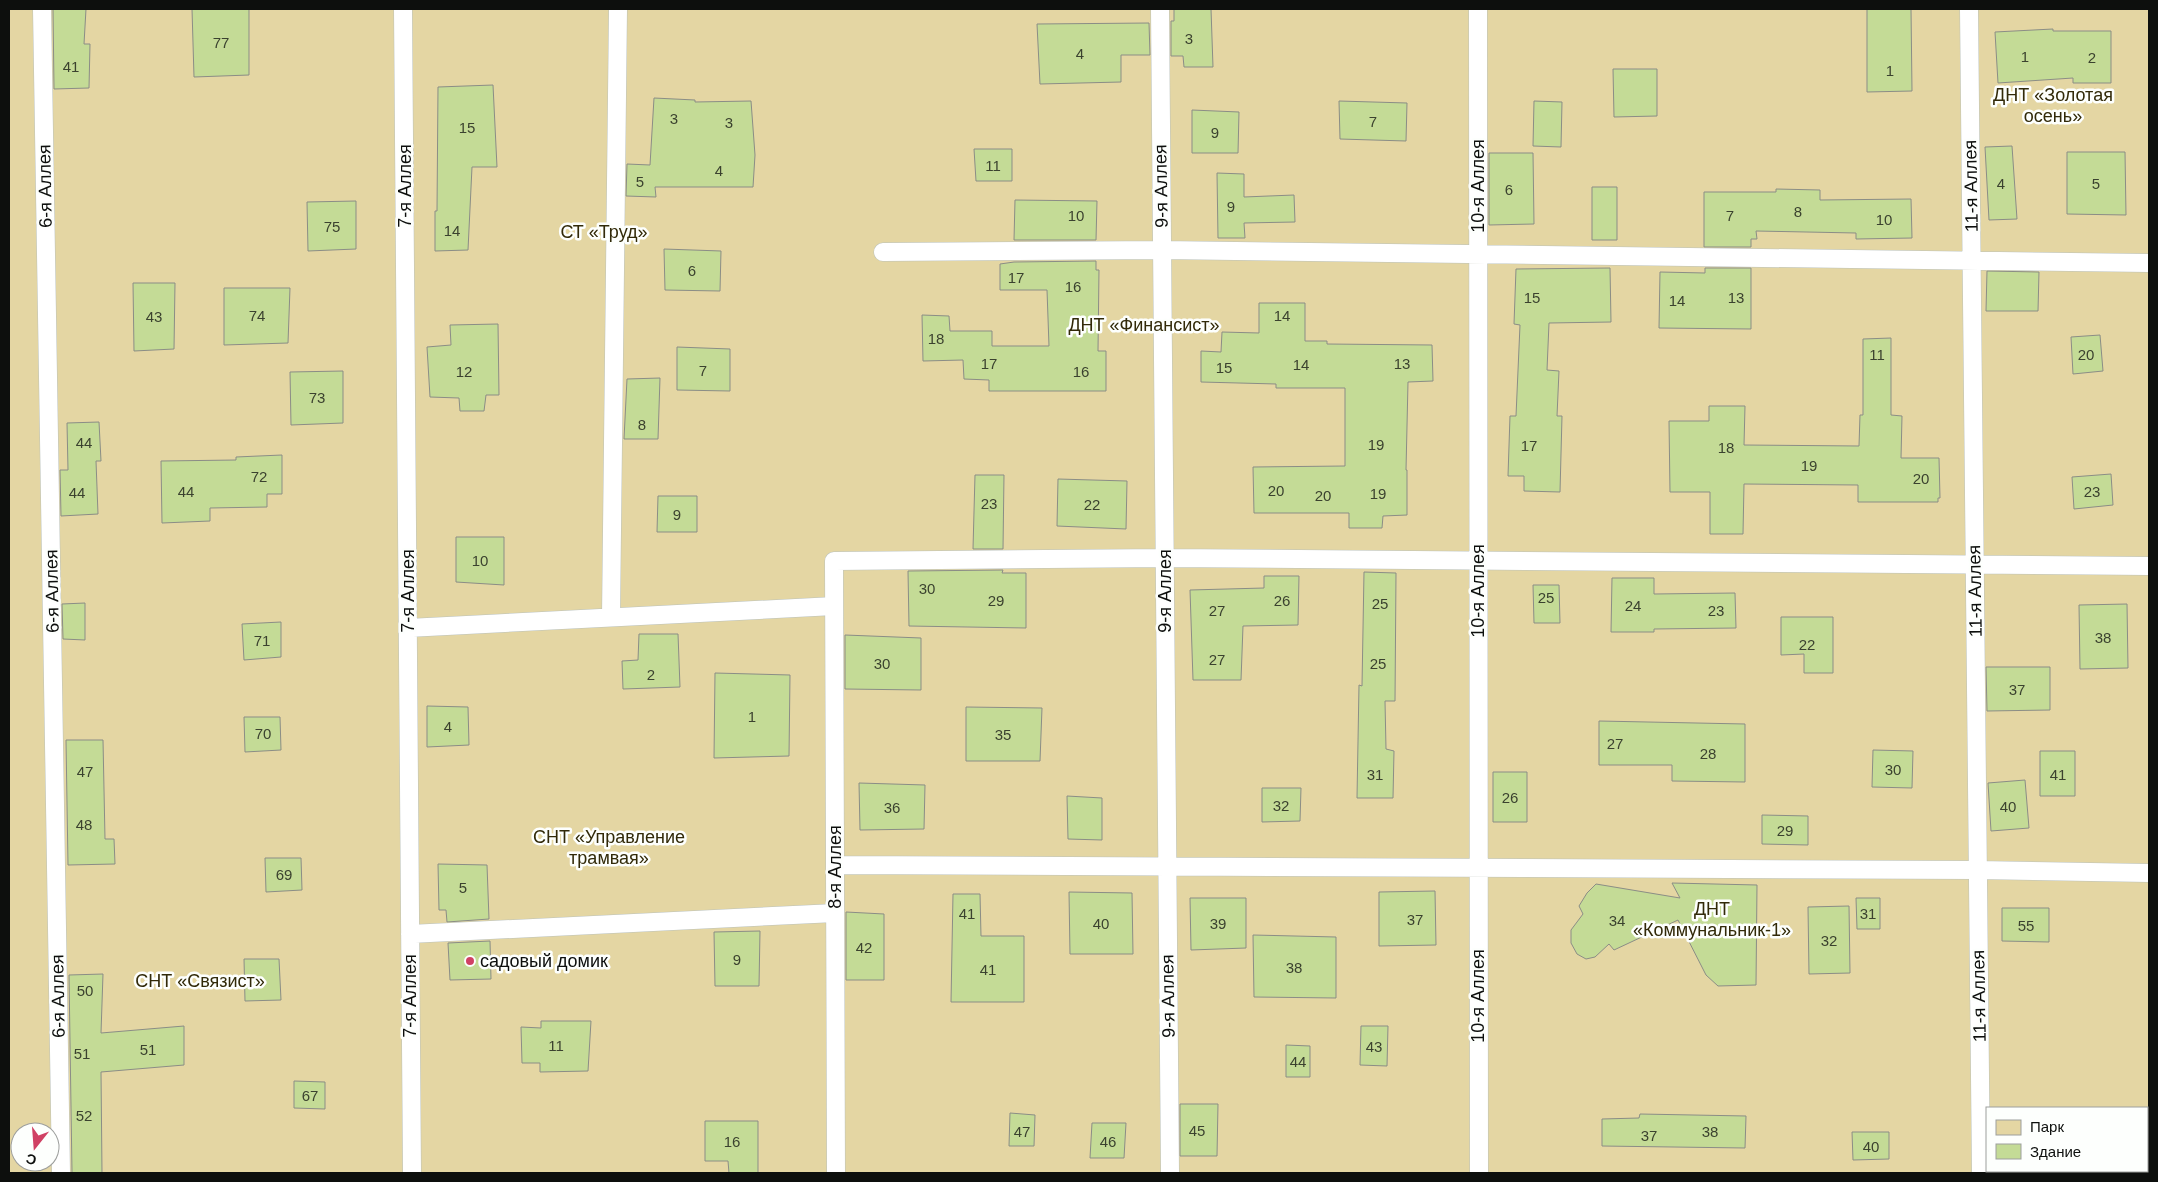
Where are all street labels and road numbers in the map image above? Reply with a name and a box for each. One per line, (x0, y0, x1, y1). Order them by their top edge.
street label: 10-я Аллея (1468, 139, 1488, 233)
street label: 11-я Аллея (1960, 140, 1982, 232)
street label: 6-я Аллея (34, 144, 56, 228)
street label: 7-я Аллея (395, 144, 415, 228)
street label: 9-я Аллея (1150, 144, 1172, 228)
street label: 10-я Аллея (1468, 544, 1488, 638)
street label: 11-я Аллея (1964, 545, 1986, 637)
street label: 6-я Аллея (41, 549, 63, 633)
street label: 7-я Аллея (398, 549, 418, 633)
street label: 9-я Аллея (1155, 549, 1175, 633)
street label: 8-я Аллея (825, 825, 845, 909)
street label: 10-я Аллея (1468, 949, 1488, 1043)
street label: 11-я Аллея (1968, 950, 1990, 1042)
street label: 6-я Аллея (47, 954, 69, 1038)
street label: 7-я Аллея (400, 954, 420, 1038)
street label: 9-я Аллея (1157, 954, 1179, 1038)

